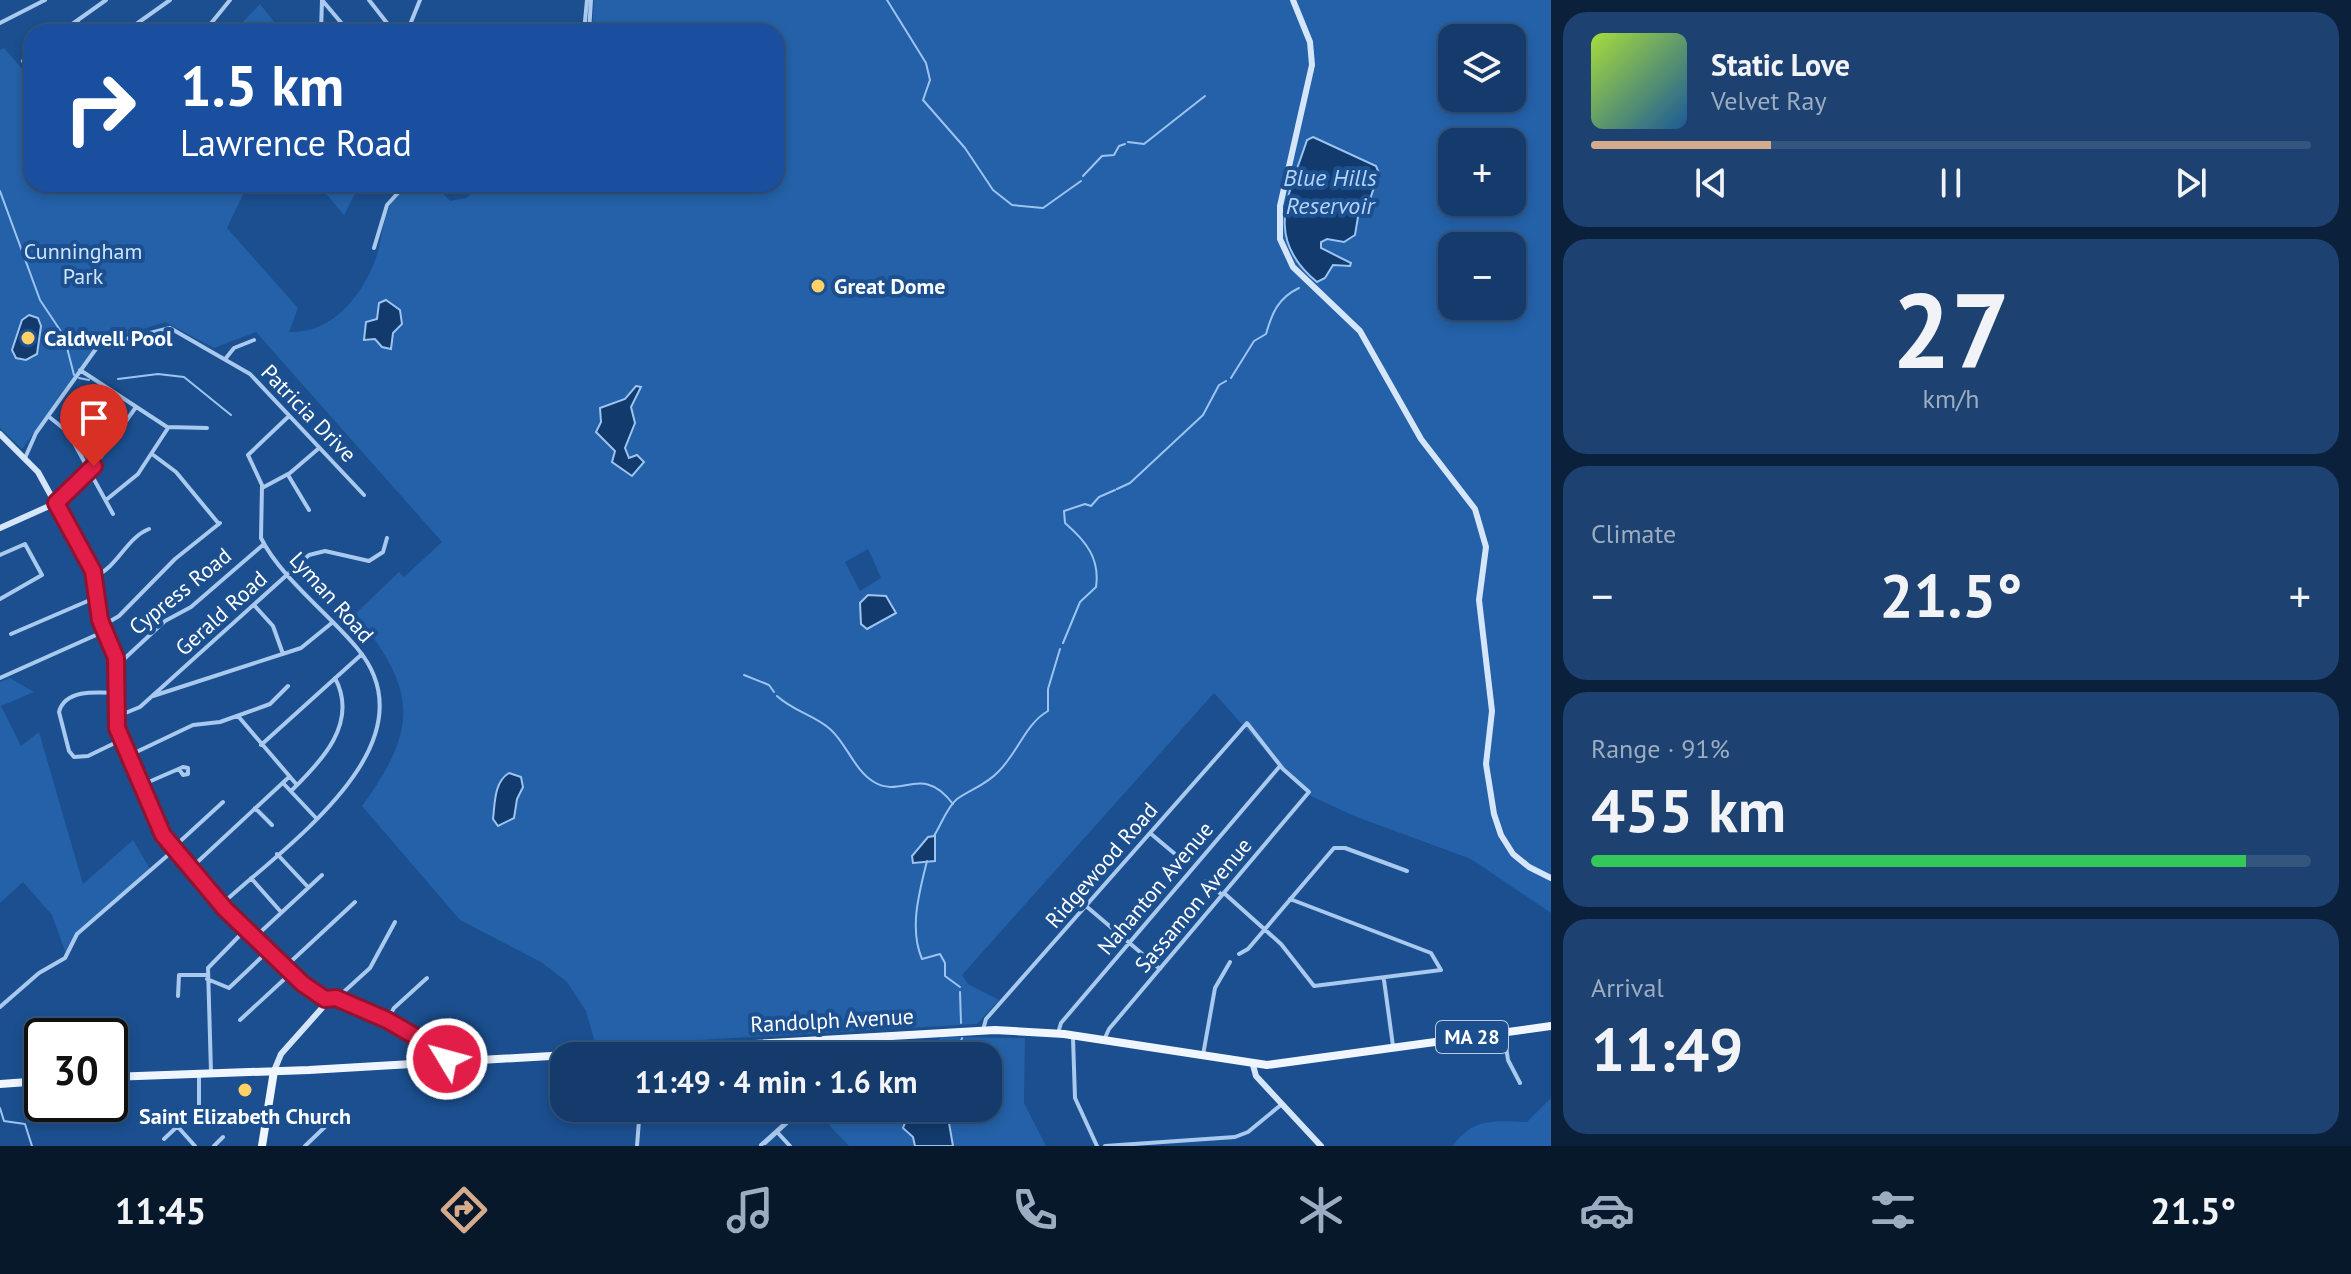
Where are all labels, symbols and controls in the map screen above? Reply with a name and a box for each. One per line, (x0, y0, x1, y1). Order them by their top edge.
map controls (1438, 24, 1526, 320)
button: layers (1438, 24, 1526, 112)
text: Static Love (1711, 45, 1850, 84)
text: 1.5 km (180, 49, 344, 121)
icon: right (48, 56, 152, 160)
text: Velvet Ray (1711, 84, 1827, 117)
text: Lawrence Road (180, 119, 412, 166)
button: + (1438, 128, 1526, 216)
icon: previous (1689, 161, 1733, 205)
icon: pause (1929, 161, 1973, 205)
icon: next (2169, 161, 2213, 205)
water label: Blue Hills Reservoir (1283, 162, 1377, 221)
button: − (1438, 232, 1526, 320)
park label: Cunningham Park (24, 237, 142, 290)
text: 27 (1892, 262, 2010, 397)
place label: Great Dome (834, 272, 945, 300)
marker: Great Dome (809, 277, 827, 295)
place label: Caldwell Pool (44, 324, 173, 352)
marker: Caldwell Pool (19, 329, 37, 347)
street label: Patricia Drive (255, 358, 363, 468)
text: km/h (1923, 382, 1980, 415)
pin (60, 384, 128, 466)
icon: arrive (72, 396, 116, 440)
text: Climate (1591, 517, 1676, 550)
street label: Cypress Road (123, 541, 237, 641)
street label: Lyman Road (284, 546, 380, 648)
text: 21.5° (1879, 556, 2023, 634)
street label: Gerald Road (169, 565, 273, 661)
text: − (1591, 567, 1613, 624)
text: + (2289, 567, 2311, 624)
text: Range · 91% (1591, 732, 1730, 765)
text: 455 km (1591, 771, 1786, 849)
street label: Ridgewood Road (1039, 796, 1163, 934)
street label: Nahanton Avenue (1091, 816, 1219, 960)
street label: Sassamon Avenue (1128, 832, 1258, 978)
text: Arrival (1591, 971, 1664, 1004)
street label: Randolph Avenue (750, 1002, 914, 1038)
text: 11:49 (1591, 1010, 1743, 1088)
position arrow (405, 1017, 489, 1101)
speed limit sign: 30 (24, 1018, 128, 1122)
road number: MA 28 (1436, 1021, 1508, 1053)
text: 11:49 · 4 min · 1.6 km (635, 1062, 917, 1101)
marker: Saint Elizabeth Church (236, 1081, 254, 1099)
place label: Saint Elizabeth Church (139, 1102, 351, 1130)
icon: directions (436, 1182, 492, 1238)
icon: music (722, 1182, 778, 1238)
icon: phone (1007, 1182, 1063, 1238)
icon: climate (1293, 1182, 1349, 1238)
icon: car (1579, 1182, 1635, 1238)
icon: filters (1865, 1182, 1921, 1238)
text: 11:45 (115, 1187, 206, 1234)
text: 21.5° (2150, 1187, 2236, 1234)

